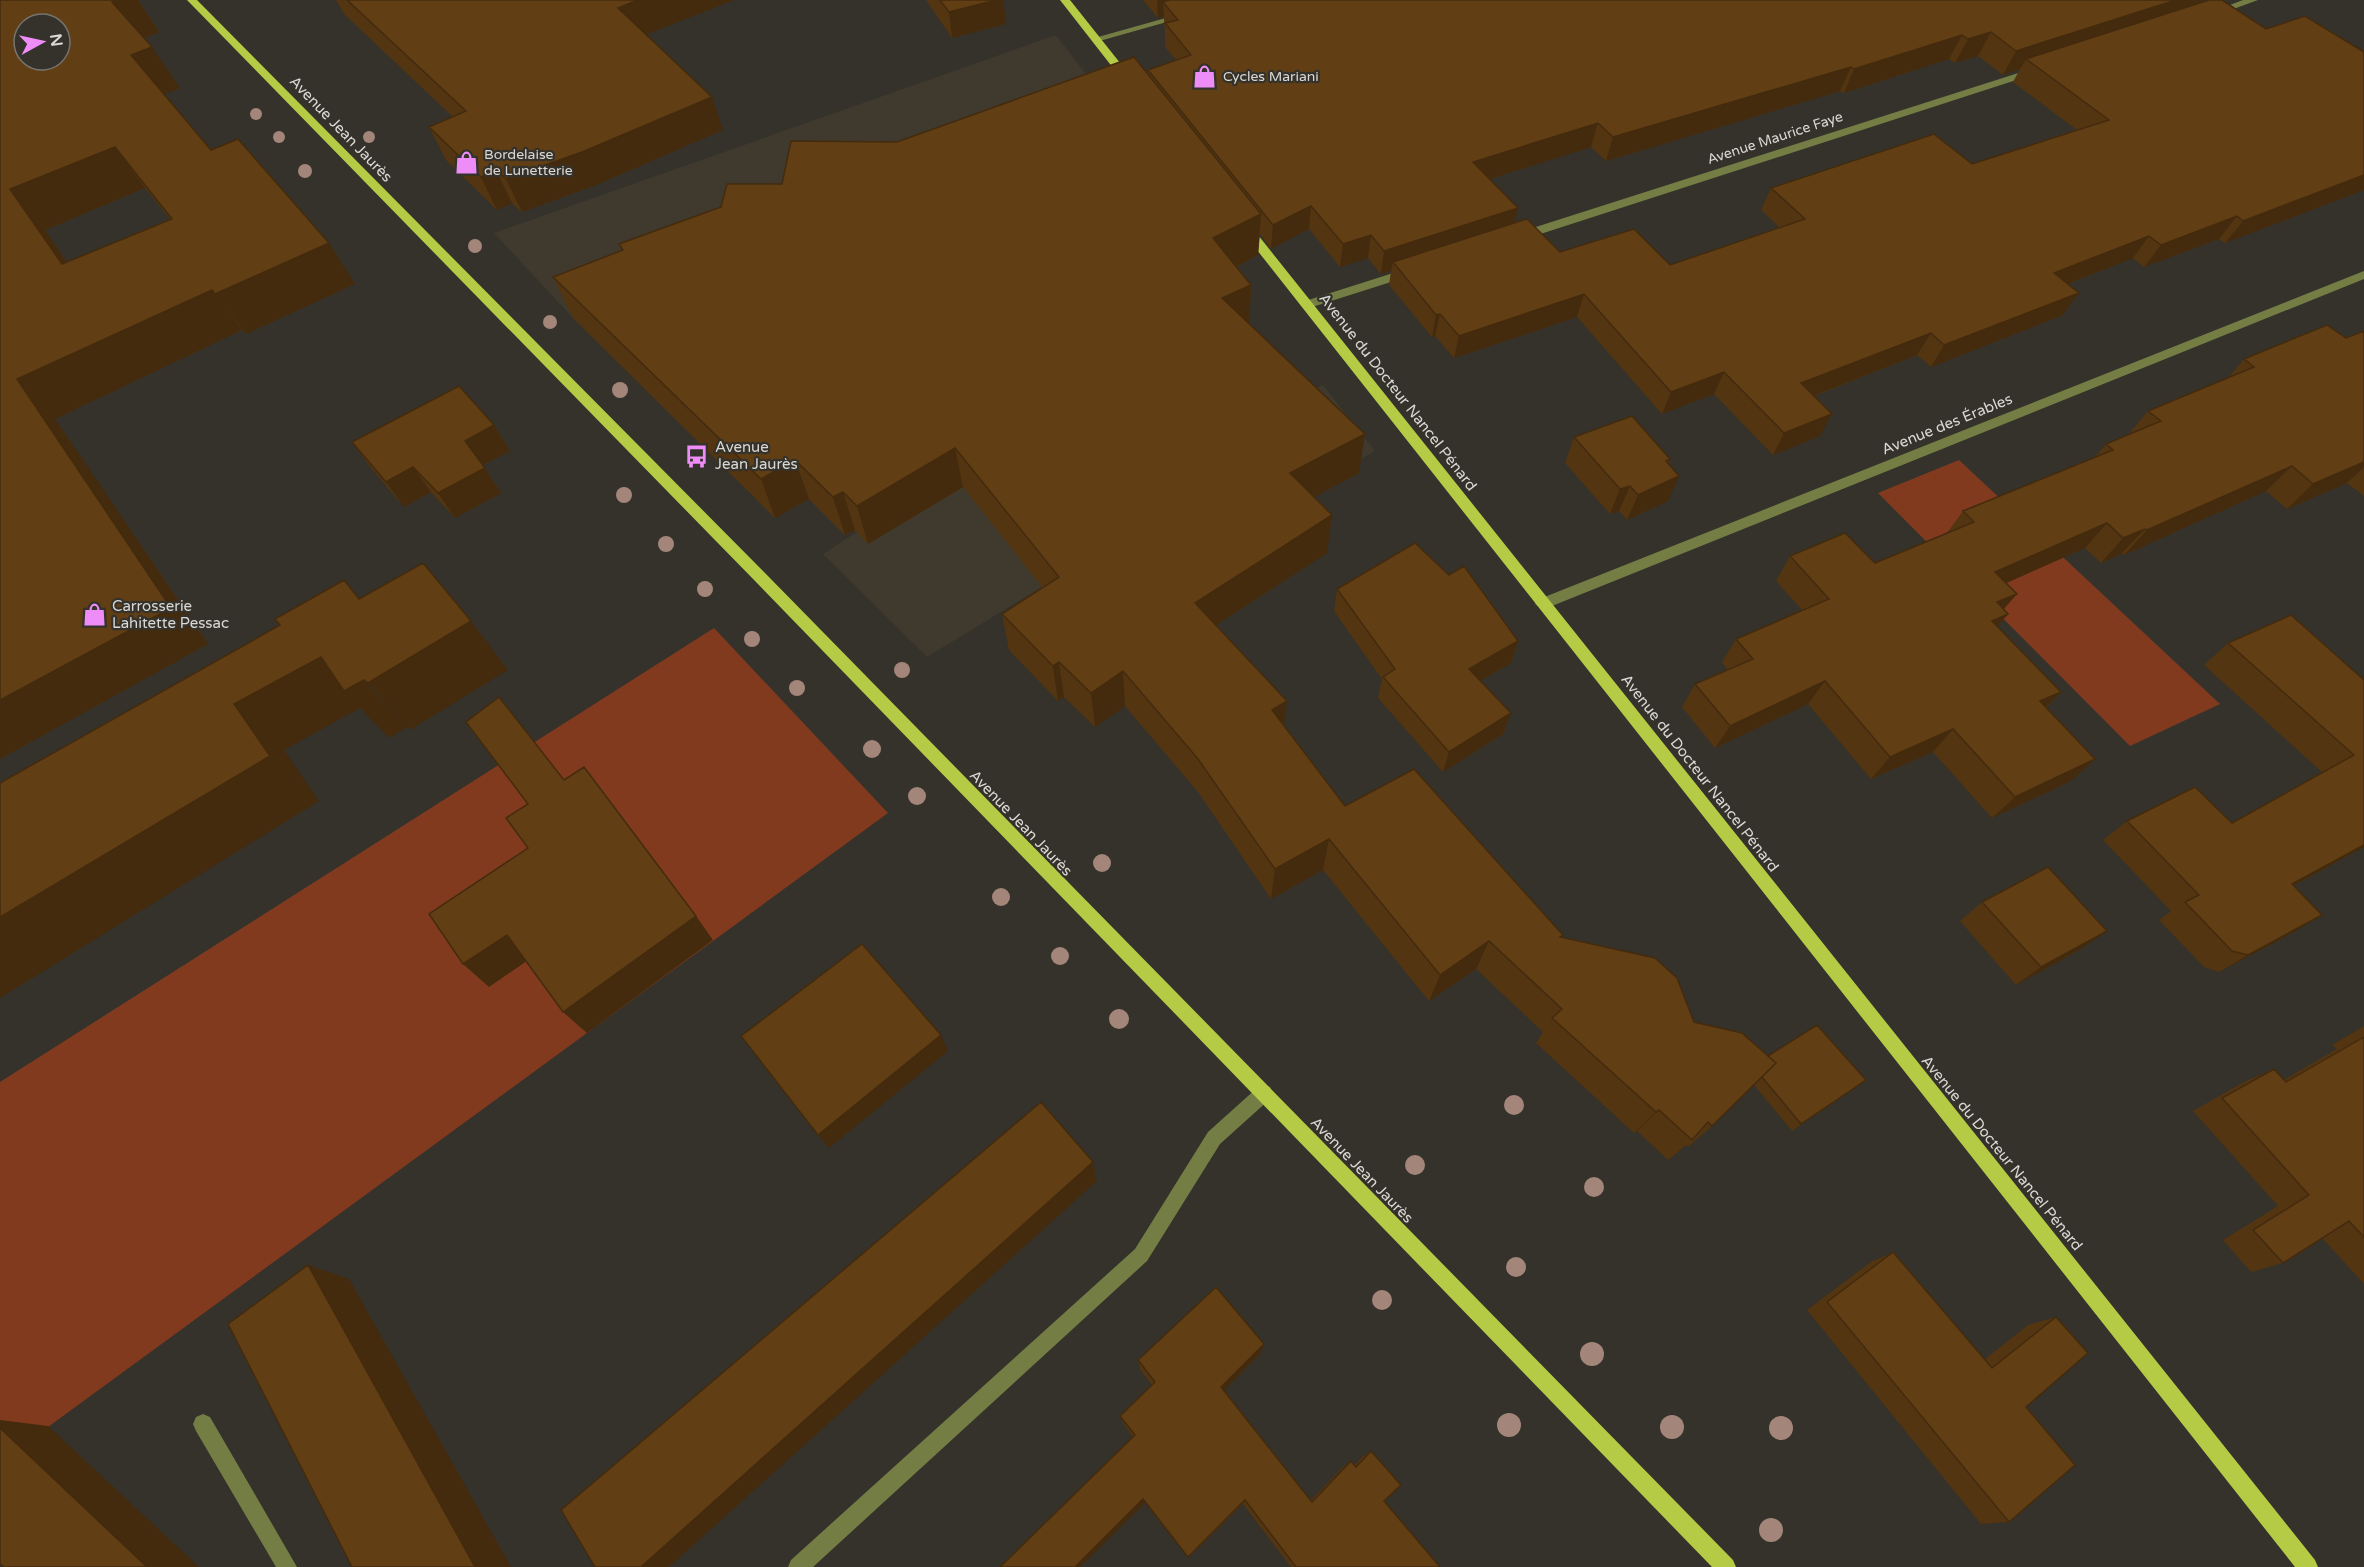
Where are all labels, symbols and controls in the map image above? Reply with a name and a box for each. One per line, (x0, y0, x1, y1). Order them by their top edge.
north arrow (12, 12, 72, 72)
text: N (45, 32, 67, 48)
shop icon: Cycles Mariani (1192, 63, 1218, 89)
place label: Cycles Mariani (1223, 68, 1319, 85)
street label: Avenue Jean Jaurès (286, 72, 396, 186)
street label: Avenue Maurice Faye (1705, 108, 1845, 168)
place label: Bordelaise de Lunetterie (484, 146, 573, 179)
shop icon: Bordelaise de Lunetterie (453, 149, 479, 175)
street label: Avenue du Docteur Nancel Pénard (1315, 290, 1481, 494)
street label: Avenue des Érables (1879, 390, 2015, 458)
place label: Avenue Jean Jaurès (715, 438, 798, 473)
bus stop icon: Avenue Jean Jaurès (684, 443, 710, 469)
place label: Carrosserie Lahitette Pessac (112, 597, 229, 632)
shop icon: Carrosserie Lahitette Pessac (81, 602, 107, 628)
street label: Avenue du Docteur Nancel Pénard (1617, 671, 1783, 875)
street label: Avenue Jean Jaurès (966, 766, 1076, 880)
street label: Avenue du Docteur Nancel Pénard (1918, 1052, 2086, 1254)
street label: Avenue Jean Jaurès (1307, 1113, 1417, 1227)

